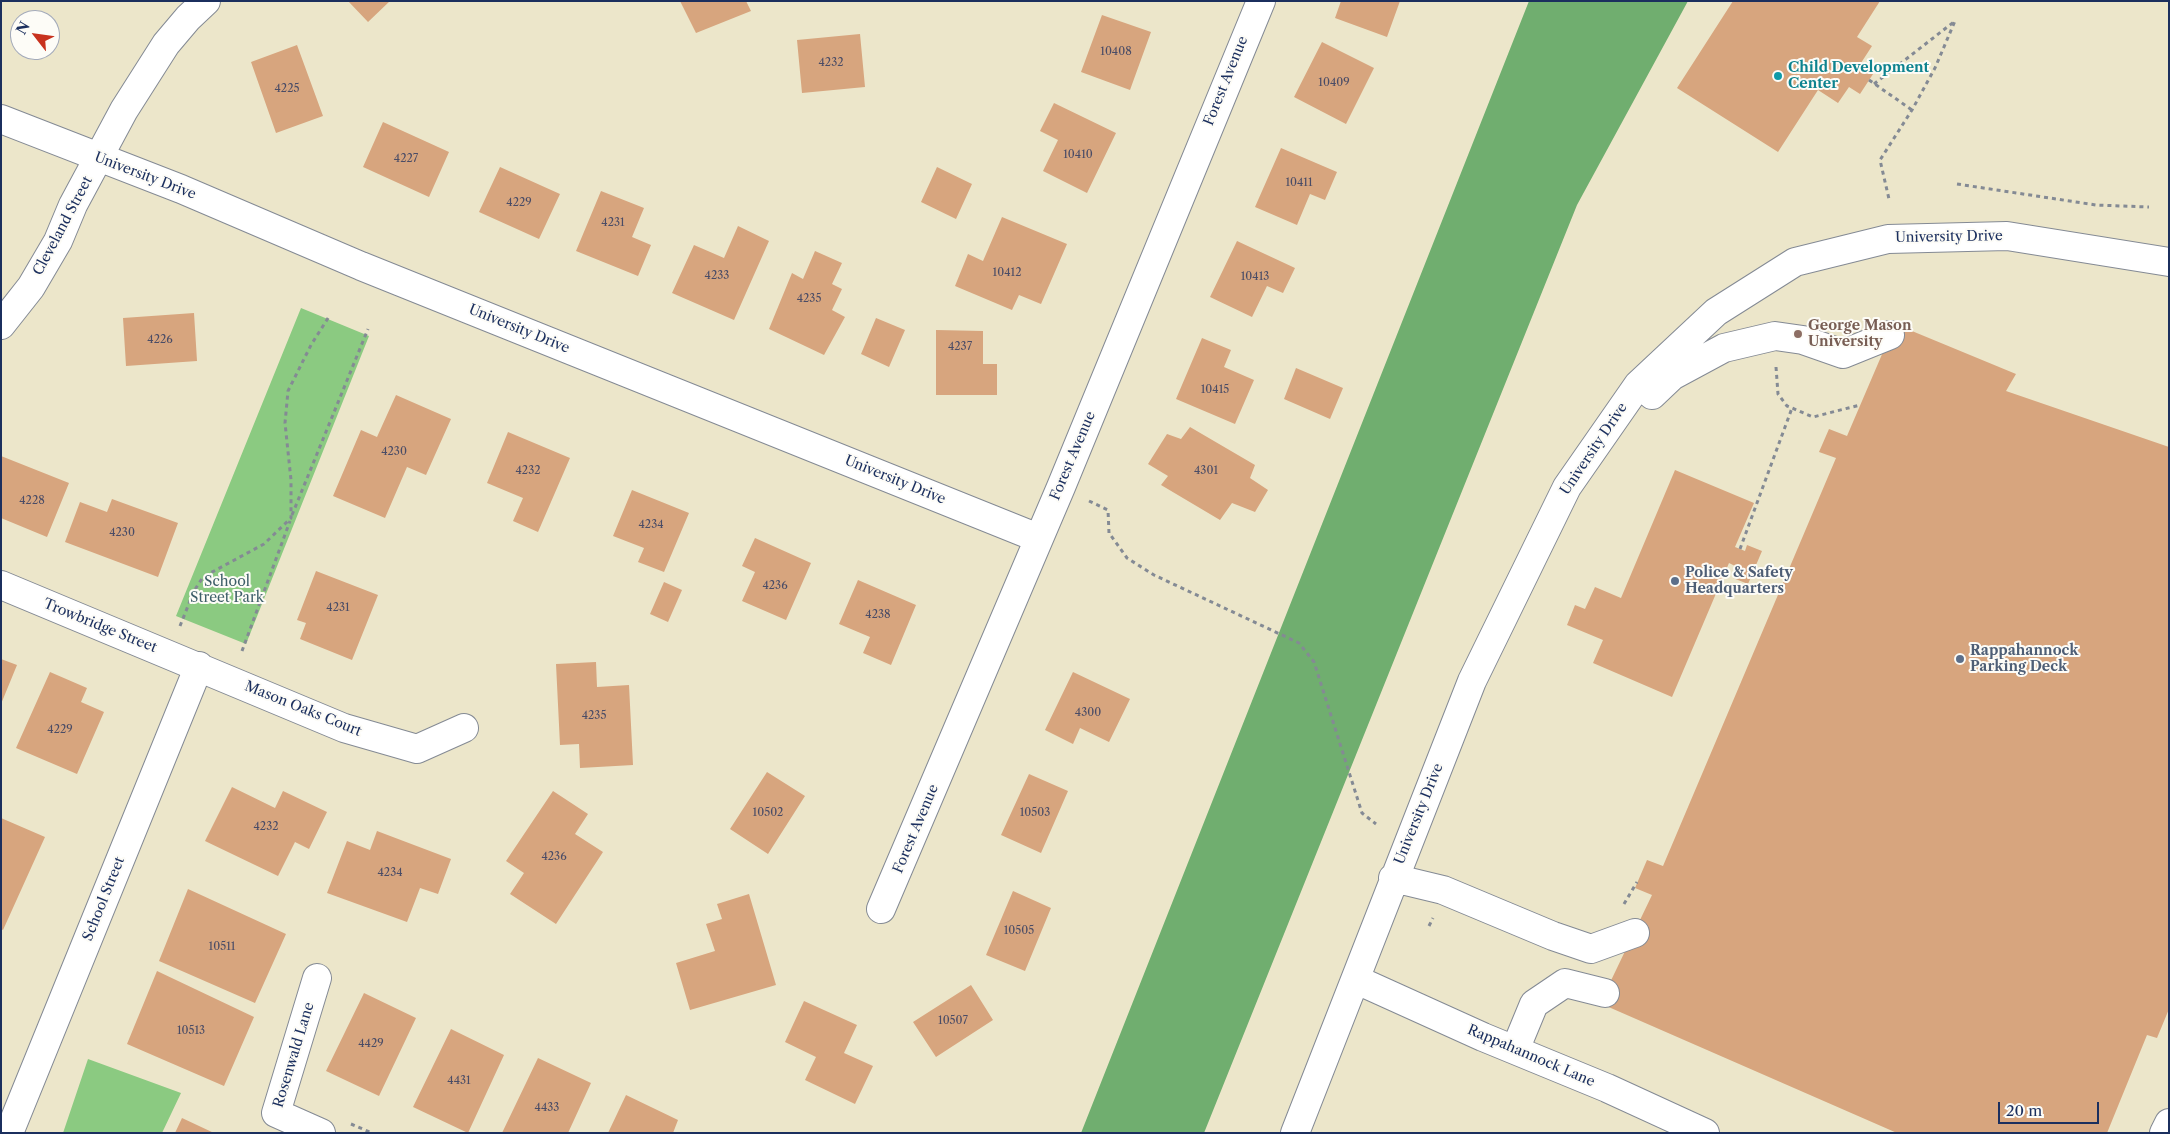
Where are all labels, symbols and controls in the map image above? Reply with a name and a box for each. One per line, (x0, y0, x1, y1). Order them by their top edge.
north arrow (10, 10, 60, 60)
text: N (12, 18, 34, 38)
street label: Forest Avenue (1200, 34, 1252, 128)
house number: 10408 (1100, 45, 1132, 59)
house number: 4232 (818, 56, 844, 70)
place label: Child Development Center (1788, 60, 1929, 92)
marker: Child Development Center (1772, 70, 1784, 82)
house number: 10409 (1318, 76, 1350, 90)
house number: 4225 (275, 82, 299, 96)
house number: 10410 (1063, 148, 1093, 162)
street label: University Drive (92, 149, 198, 203)
house number: 4227 (394, 152, 418, 166)
street label: Cleveland Street (30, 174, 96, 278)
house number: 10411 (1285, 176, 1313, 190)
house number: 4229 (506, 196, 532, 210)
house number: 4231 (601, 216, 625, 230)
street label: University Drive (1895, 228, 2003, 246)
house number: 10412 (993, 266, 1021, 280)
house number: 4233 (705, 269, 729, 283)
house number: 10413 (1241, 270, 1269, 284)
house number: 4235 (797, 292, 821, 306)
street label: University Drive (466, 301, 572, 357)
place label: George Mason University (1808, 318, 1912, 351)
marker: George Mason University (1792, 328, 1804, 340)
house number: 4226 (147, 333, 173, 347)
house number: 4237 (948, 340, 972, 354)
house number: 10415 (1201, 383, 1229, 397)
street label: University Drive (1557, 400, 1631, 498)
street label: Forest Avenue (1047, 409, 1099, 503)
house number: 4230 (381, 445, 407, 459)
street label: University Drive (842, 452, 948, 508)
house number: 4232 (515, 464, 541, 478)
house number: 4301 (1194, 464, 1218, 478)
house number: 4228 (19, 494, 45, 508)
house number: 4234 (638, 518, 664, 532)
house number: 4230 (109, 526, 135, 540)
place label: Police & Safety Headquarters (1685, 565, 1793, 598)
park label: School Street Park (190, 574, 264, 606)
marker: Police & Safety Headquarters (1669, 575, 1681, 587)
house number: 4236 (762, 579, 788, 593)
street label: Trowbridge Street (41, 596, 159, 656)
house number: 4231 (326, 601, 350, 615)
house number: 4238 (865, 608, 891, 622)
place label: Rappahannock Parking Deck (1970, 643, 2078, 676)
marker: Rappahannock Parking Deck (1954, 653, 1966, 665)
street label: Mason Oaks Court (242, 678, 364, 740)
house number: 4300 (1075, 706, 1101, 720)
house number: 4235 (582, 709, 606, 723)
house number: 4229 (47, 723, 73, 737)
street label: University Drive (1391, 761, 1447, 867)
street label: Forest Avenue (890, 782, 942, 876)
house number: 10502 (753, 806, 783, 820)
house number: 10503 (1020, 806, 1050, 820)
house number: 4232 (253, 820, 279, 834)
house number: 4236 (541, 850, 567, 864)
street label: School Street (79, 854, 129, 944)
house number: 4234 (377, 866, 403, 880)
house number: 10505 (1004, 924, 1034, 938)
house number: 10511 (209, 940, 235, 954)
street label: Rosenwald Lane (270, 1000, 318, 1110)
house number: 10507 (938, 1014, 968, 1028)
street label: Rappahannock Lane (1465, 1022, 1597, 1090)
house number: 10513 (177, 1024, 205, 1038)
house number: 4429 (358, 1037, 384, 1051)
house number: 4431 (447, 1074, 471, 1088)
scale bar (2000, 1092, 2101, 1124)
house number: 4433 (535, 1101, 559, 1115)
text: 20 m (2006, 1101, 2042, 1120)

